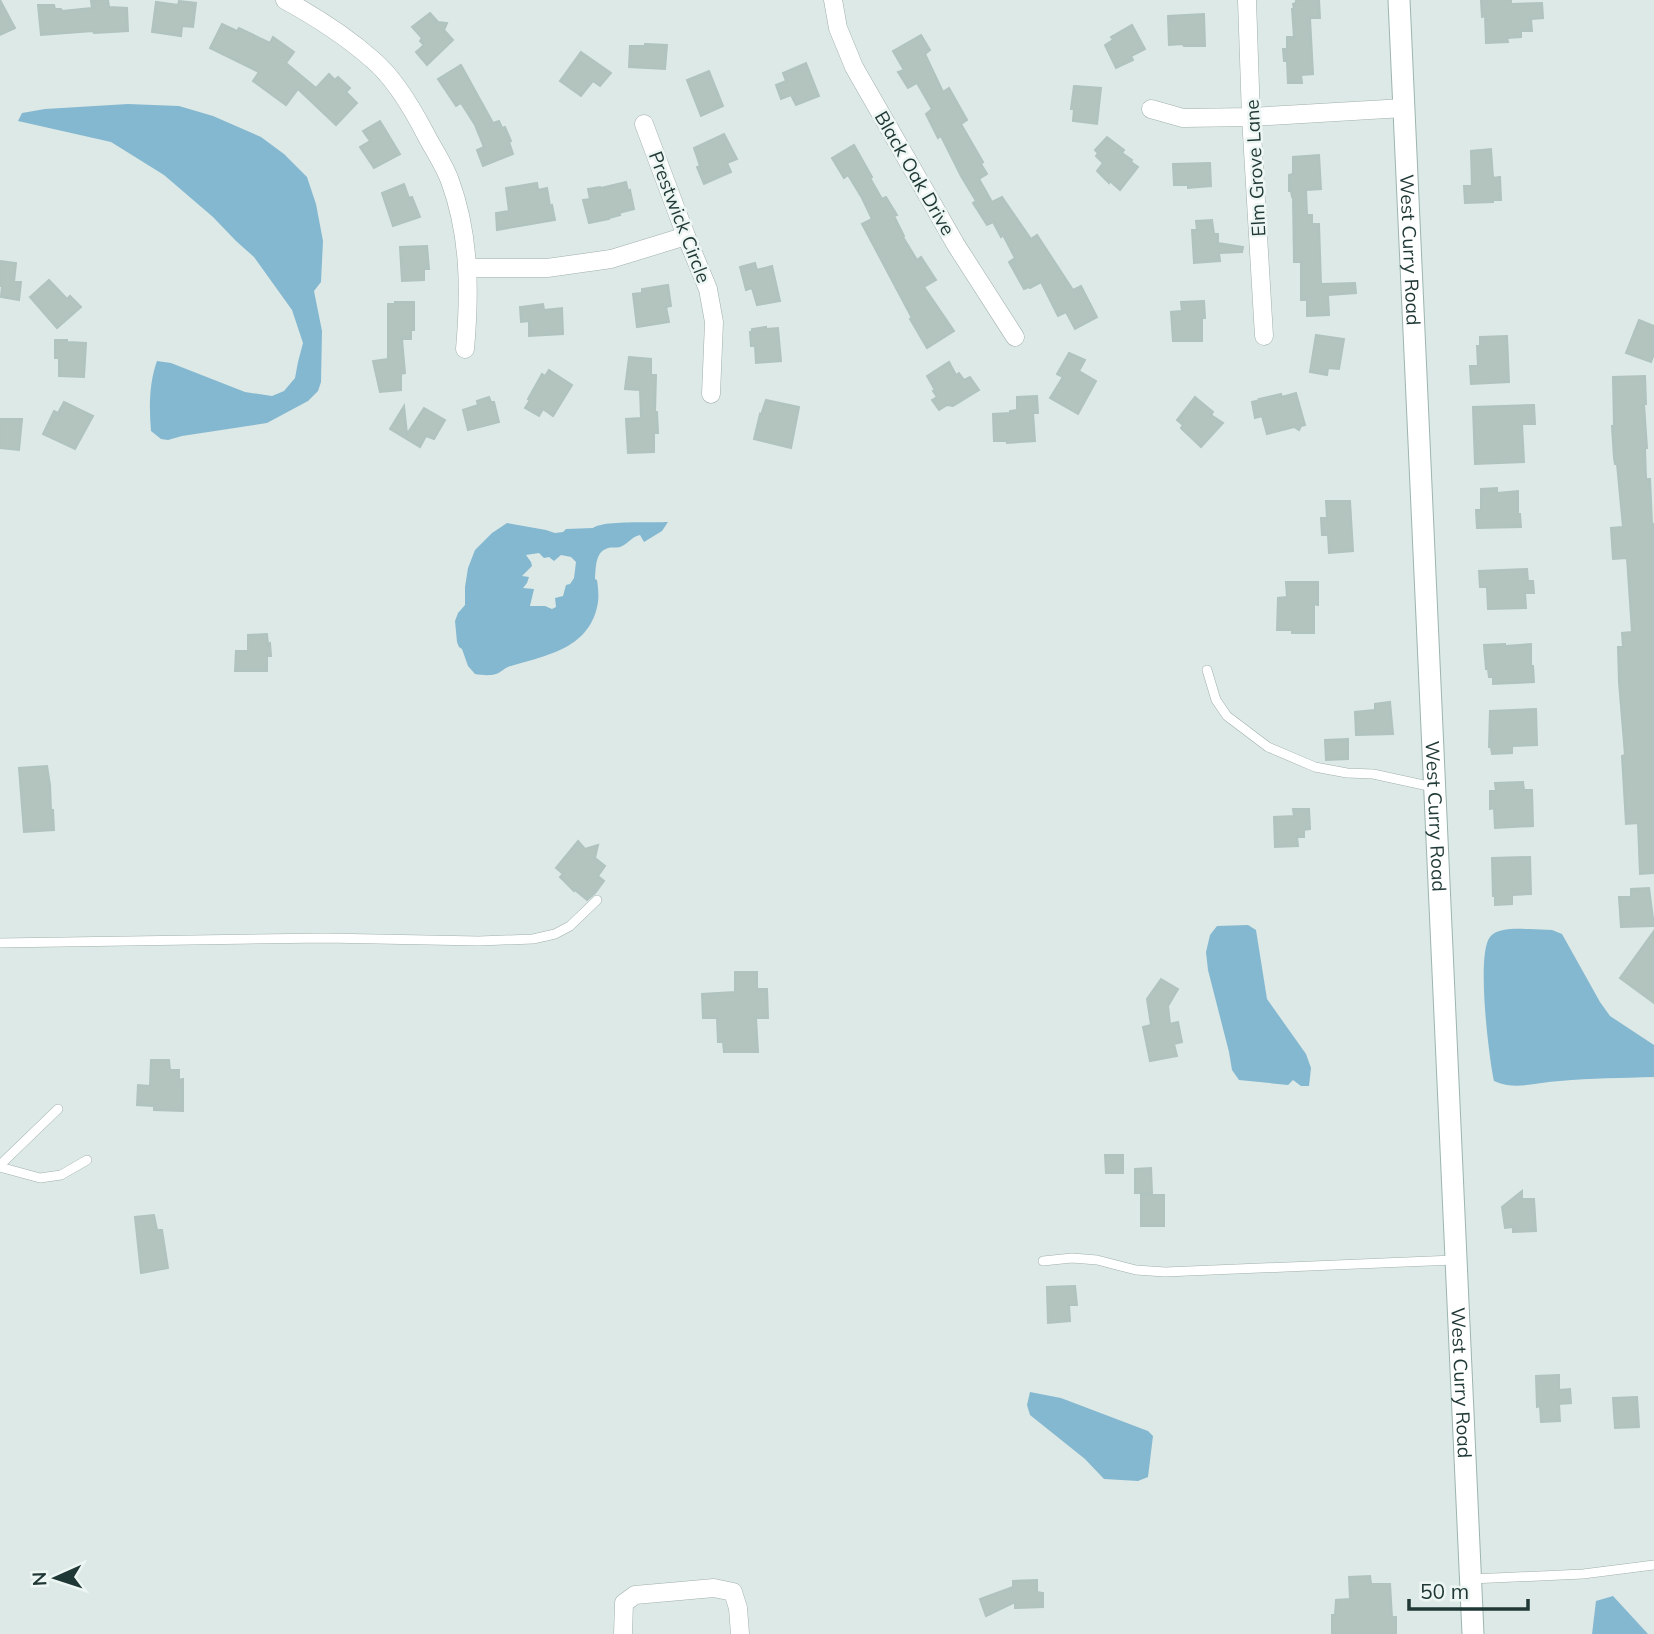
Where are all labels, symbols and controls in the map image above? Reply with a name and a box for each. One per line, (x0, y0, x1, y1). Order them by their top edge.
street label: Elm Grove Lane (1239, 99, 1271, 237)
street label: Black Oak Drive (870, 107, 960, 239)
street label: Prestwick Circle (644, 148, 716, 286)
street label: West Curry Road (1395, 174, 1426, 326)
street label: West Curry Road (1421, 740, 1451, 892)
street label: West Curry Road (1446, 1307, 1477, 1459)
north arrow (21, 1543, 91, 1613)
scale bar (1409, 1568, 1528, 1612)
text: N (27, 1571, 51, 1587)
text: 50 m (1420, 1578, 1469, 1604)

